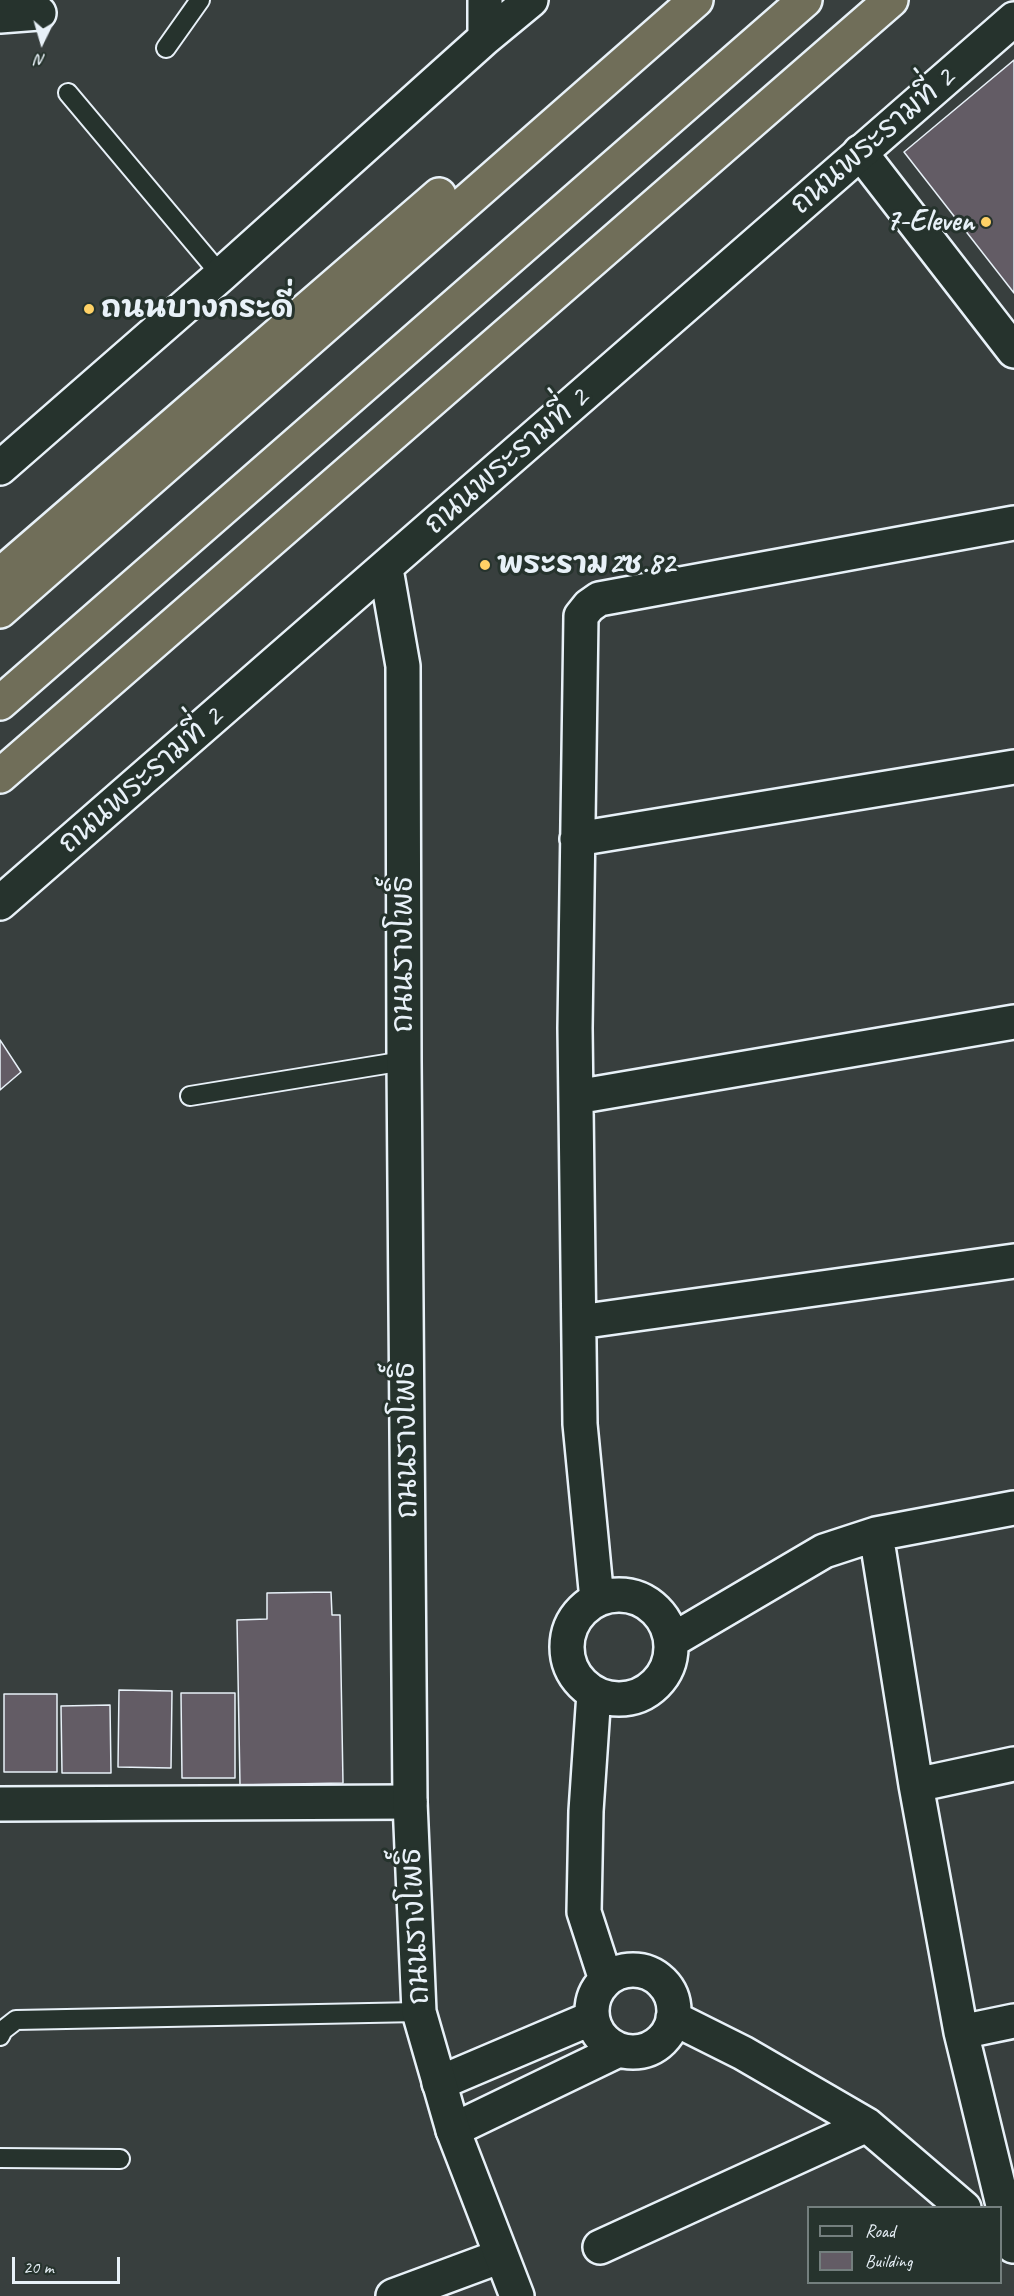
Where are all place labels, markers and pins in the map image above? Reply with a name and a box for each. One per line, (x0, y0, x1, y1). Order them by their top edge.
place label: 7-Eleven (886, 204, 974, 240)
marker: 7-Eleven (979, 215, 993, 229)
place label: ถนนบางกระดี่ (101, 291, 293, 327)
marker: ถนนบางกระดี่ (82, 302, 96, 316)
place label: พระราม2ซ.82 (497, 547, 675, 583)
marker: พระราม2ซ.82 (478, 558, 492, 572)

